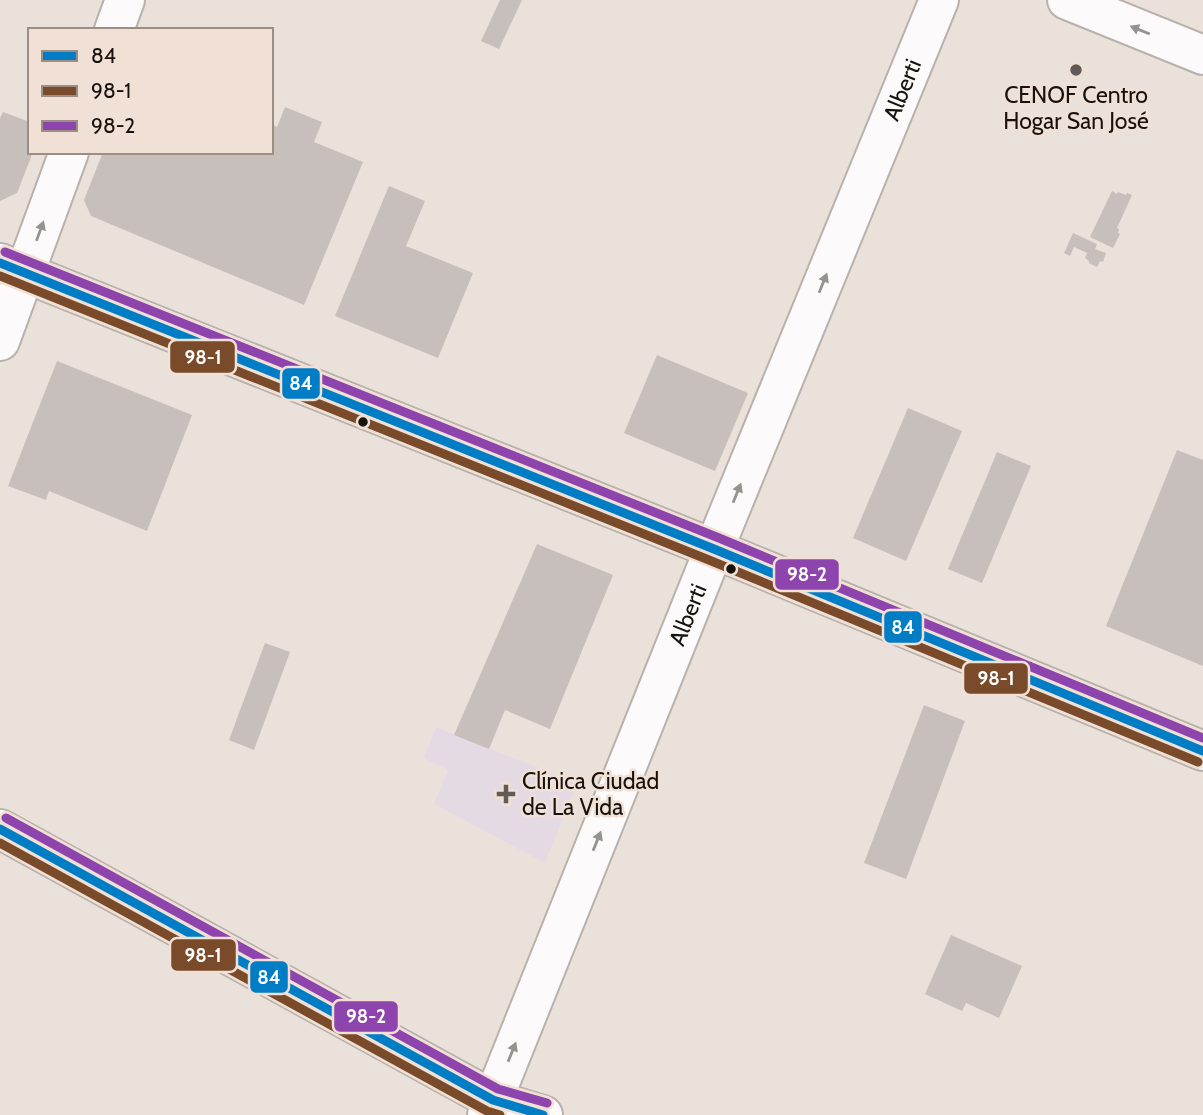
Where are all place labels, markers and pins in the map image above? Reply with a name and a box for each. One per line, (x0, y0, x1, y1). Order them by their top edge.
marker: CENOF Centro Hogar San José (1068, 62, 1084, 78)
place label: CENOF Centro Hogar San José (1003, 81, 1149, 135)
unlabelled marker (356, 415, 370, 429)
unlabelled marker (724, 562, 738, 576)
place label: Clínica Ciudad de La Vida (522, 767, 659, 821)
marker: Clínica Ciudad de La Vida (496, 784, 516, 804)

